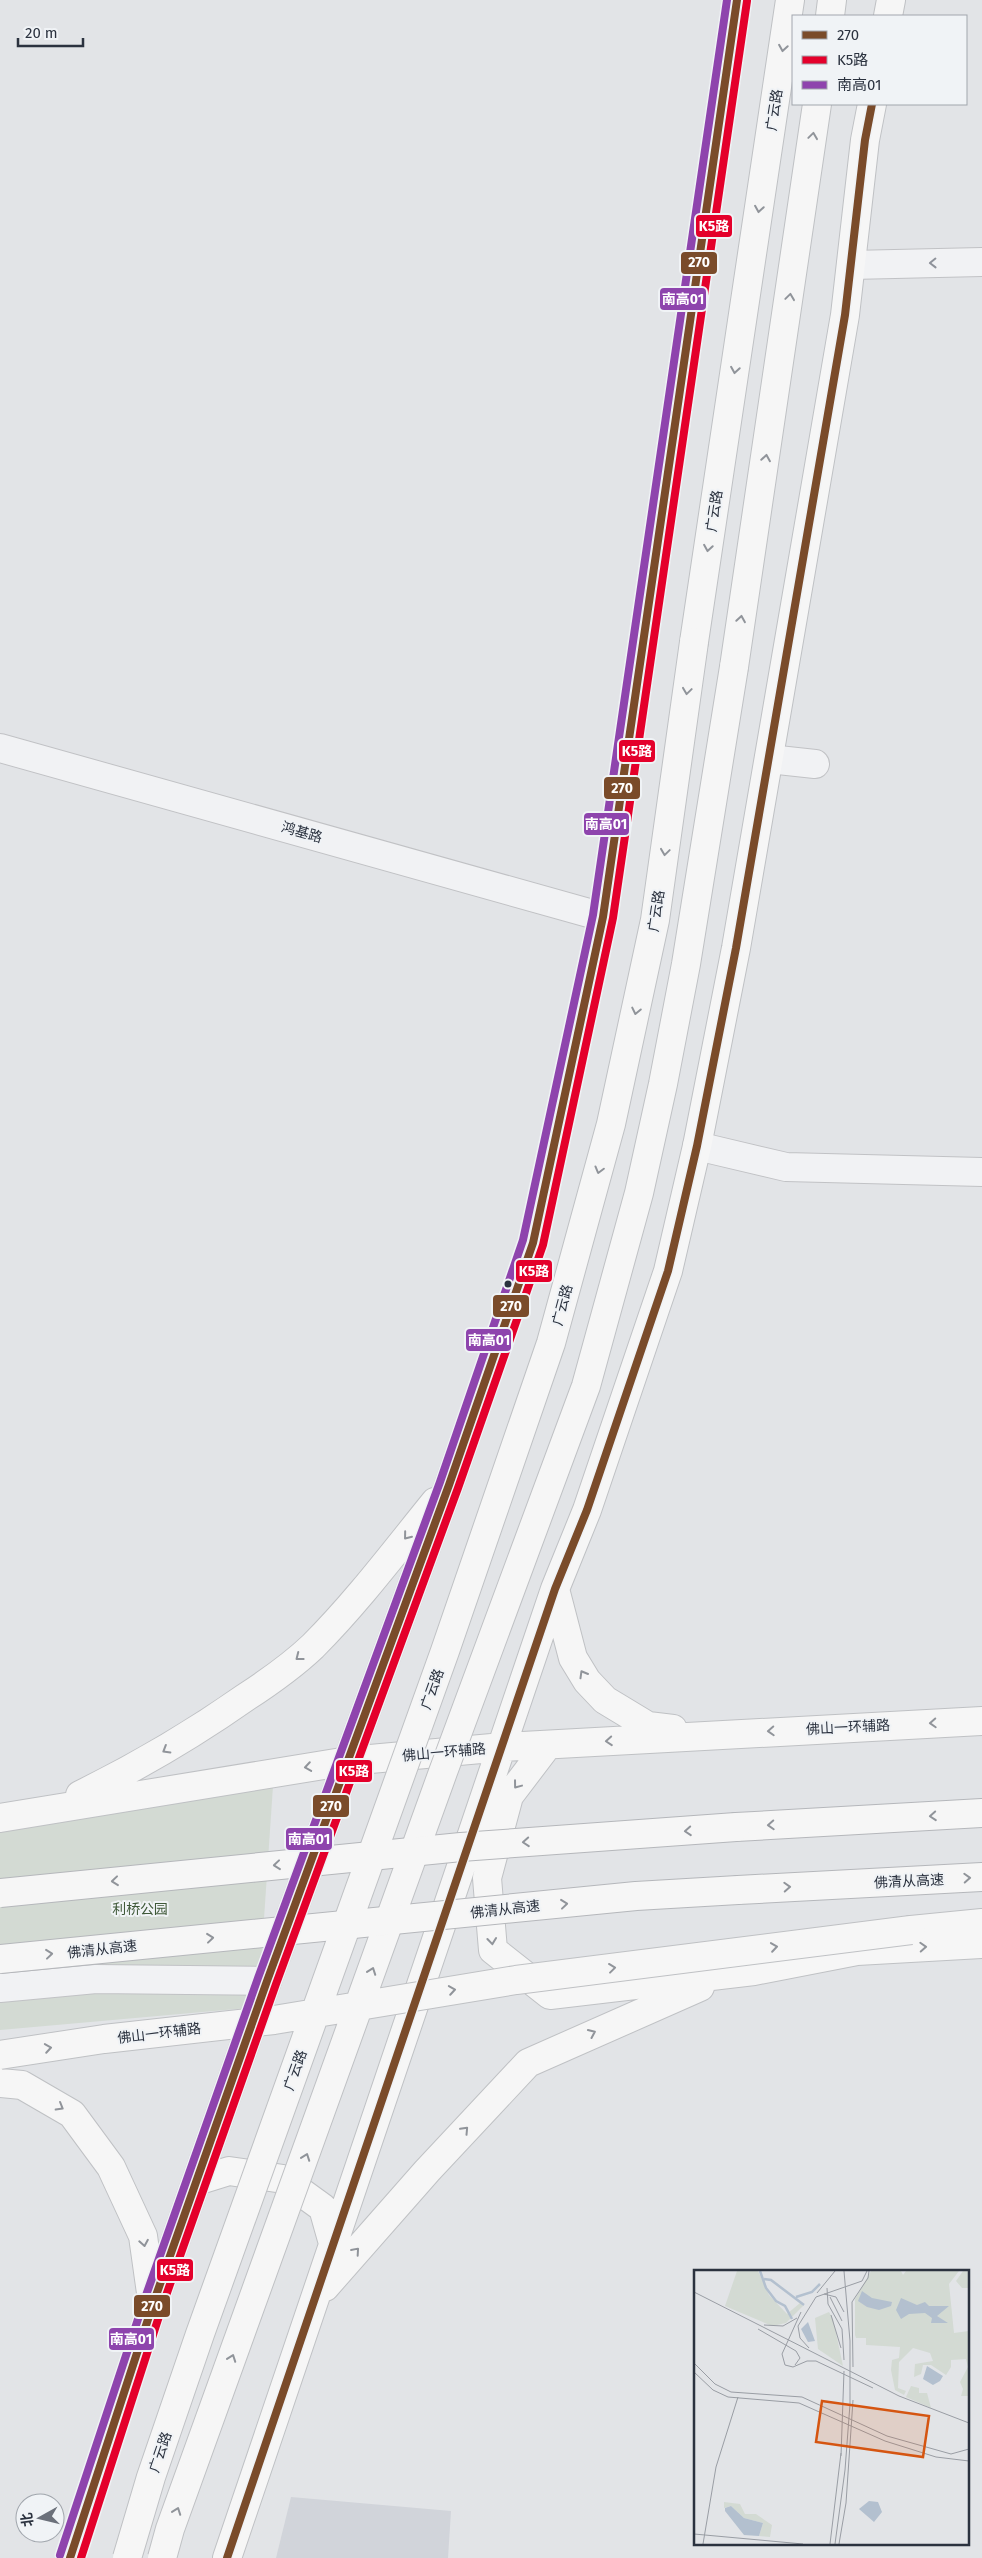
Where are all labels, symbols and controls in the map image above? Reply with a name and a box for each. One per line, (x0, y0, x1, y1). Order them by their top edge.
scale bar (18, 15, 82, 47)
legend (792, 15, 967, 105)
text: 20 m (25, 24, 58, 42)
text: 270 (837, 26, 859, 44)
one-way arrow (778, 45, 789, 53)
text: K5路 (837, 51, 868, 69)
text: 南高01 (837, 76, 882, 94)
street label: 广云路 (763, 88, 786, 132)
one-way arrow (807, 132, 817, 141)
one-way arrow (754, 205, 765, 213)
line badge: K5路 (695, 214, 733, 238)
text: K5路 (699, 218, 729, 235)
line badge: 270 (680, 251, 718, 275)
text: 270 (688, 254, 710, 271)
one-way arrow (929, 258, 937, 268)
line badge: 南高01 (659, 287, 707, 311)
text: 南高01 (662, 291, 704, 308)
one-way arrow (784, 293, 794, 302)
one-way arrow (730, 366, 741, 374)
one-way arrow (761, 454, 771, 462)
street label: 广云路 (703, 489, 726, 533)
one-way arrow (704, 543, 714, 552)
one-way arrow (736, 614, 746, 623)
one-way arrow (683, 686, 693, 695)
line badge: K5路 (618, 739, 656, 763)
text: K5路 (622, 743, 652, 760)
line badge: 270 (603, 776, 641, 800)
text: 270 (611, 780, 633, 797)
line badge: 南高01 (583, 812, 630, 836)
text: 南高01 (585, 816, 627, 833)
street label: 鸿基路 (279, 819, 324, 846)
one-way arrow (660, 848, 671, 856)
street label: 广云路 (645, 889, 668, 933)
one-way arrow (631, 1007, 642, 1016)
one-way arrow (594, 1165, 605, 1174)
line badge: K5路 (515, 1259, 553, 1283)
text: K5路 (519, 1263, 549, 1280)
unlabelled marker (503, 1279, 513, 1289)
street label: 广云路 (549, 1283, 576, 1328)
line badge: 270 (492, 1294, 530, 1318)
text: 270 (500, 1298, 522, 1315)
line badge: 南高01 (465, 1328, 512, 1352)
text: 南高01 (468, 1332, 510, 1349)
one-way arrow (404, 1530, 413, 1539)
one-way arrow (296, 1652, 305, 1660)
street label: 广云路 (417, 1667, 448, 1712)
one-way arrow (579, 1671, 589, 1680)
street label: 佛山一环辅路 (806, 1717, 890, 1738)
one-way arrow (929, 1718, 937, 1728)
one-way arrow (767, 1725, 775, 1736)
one-way arrow (605, 1736, 613, 1747)
street label: 佛山一环辅路 (401, 1740, 487, 1765)
one-way arrow (162, 1744, 171, 1754)
line badge: K5路 (335, 1759, 373, 1783)
one-way arrow (303, 1762, 312, 1772)
text: K5路 (339, 1763, 369, 1780)
one-way arrow (515, 1779, 523, 1788)
line badge: 270 (312, 1794, 350, 1818)
text: 270 (320, 1798, 342, 1815)
one-way arrow (929, 1810, 937, 1821)
one-way arrow (767, 1820, 775, 1831)
one-way arrow (684, 1825, 692, 1836)
line badge: 南高01 (285, 1827, 333, 1851)
text: 南高01 (288, 1831, 330, 1848)
one-way arrow (521, 1836, 529, 1847)
one-way arrow (272, 1859, 280, 1870)
street label: 佛清从高速 (874, 1871, 944, 1892)
one-way arrow (963, 1872, 971, 1883)
one-way arrow (111, 1875, 119, 1886)
one-way arrow (783, 1882, 791, 1893)
street label: 佛清从高速 (469, 1897, 541, 1922)
one-way arrow (560, 1899, 568, 1910)
park label: 利桥公园 (112, 1901, 168, 1918)
one-way arrow (207, 1933, 215, 1944)
street label: 佛清从高速 (66, 1937, 138, 1962)
one-way arrow (486, 1938, 497, 1946)
one-way arrow (769, 1942, 778, 1952)
one-way arrow (919, 1942, 927, 1953)
one-way arrow (45, 1949, 53, 1960)
one-way arrow (609, 1963, 617, 1974)
one-way arrow (367, 1967, 377, 1976)
one-way arrow (447, 1986, 456, 1996)
street label: 佛山一环辅路 (116, 2020, 202, 2047)
one-way arrow (587, 2029, 596, 2040)
one-way arrow (45, 2043, 53, 2054)
street label: 广云路 (280, 2048, 311, 2093)
one-way arrow (55, 2101, 64, 2111)
one-way arrow (459, 2127, 468, 2136)
one-way arrow (300, 2153, 310, 2161)
one-way arrow (138, 2239, 148, 2247)
one-way arrow (351, 2248, 359, 2257)
line badge: K5路 (156, 2258, 194, 2282)
text: K5路 (160, 2262, 190, 2279)
inset map (694, 2270, 970, 2546)
line badge: 270 (133, 2294, 171, 2318)
text: 270 (141, 2298, 163, 2315)
line badge: 南高01 (108, 2327, 155, 2351)
text: 南高01 (110, 2331, 152, 2348)
one-way arrow (226, 2355, 236, 2363)
street label: 广云路 (146, 2430, 175, 2475)
north arrow (15, 2493, 65, 2543)
one-way arrow (171, 2508, 181, 2516)
text: 北 (18, 2512, 37, 2528)

